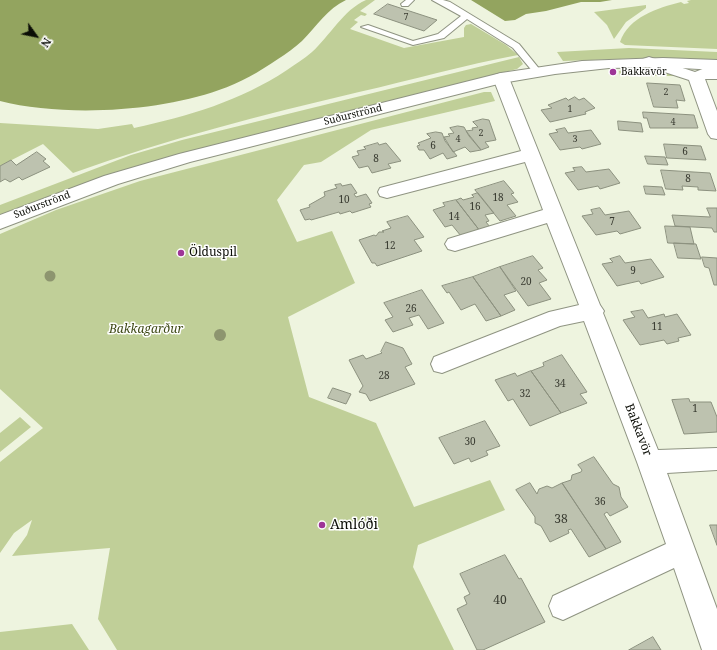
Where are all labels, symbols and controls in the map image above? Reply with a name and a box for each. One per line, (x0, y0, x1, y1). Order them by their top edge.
house number: 7 (403, 12, 409, 22)
north arrow (16, 16, 56, 56)
text: N (38, 35, 55, 51)
place label: Bakkavör (621, 66, 667, 78)
marker: Bakkavör (608, 67, 618, 77)
house number: 2 (663, 87, 669, 97)
street label: Suðurströnd (323, 102, 383, 128)
house number: 1 (567, 104, 573, 114)
house number: 4 (670, 117, 676, 127)
house number: 2 (478, 128, 484, 138)
house number: 4 (455, 134, 461, 144)
house number: 3 (572, 134, 578, 144)
house number: 6 (430, 140, 436, 152)
house number: 6 (682, 146, 688, 158)
house number: 8 (373, 153, 379, 165)
house number: 8 (685, 173, 691, 185)
street label: Suðurströnd (12, 189, 72, 221)
house number: 18 (492, 192, 504, 204)
house number: 10 (338, 194, 350, 206)
house number: 16 (469, 201, 481, 213)
house number: 14 (448, 211, 460, 223)
house number: 7 (609, 216, 615, 228)
house number: 12 (384, 240, 396, 252)
place label: Ölduspil (189, 246, 237, 260)
marker: Ölduspil (176, 248, 186, 258)
house number: 9 (630, 265, 636, 277)
house number: 20 (520, 276, 532, 288)
house number: 26 (405, 303, 417, 315)
house number: 11 (651, 321, 663, 333)
park label: Bakkagarður (109, 323, 183, 337)
house number: 28 (378, 370, 390, 382)
house number: 34 (554, 378, 566, 390)
house number: 32 (519, 388, 531, 400)
street label: Bakkavör (621, 402, 655, 458)
house number: 1 (692, 403, 698, 415)
house number: 30 (464, 436, 476, 448)
house number: 36 (594, 496, 606, 508)
house number: 38 (554, 513, 568, 527)
place label: Amlóði (330, 517, 378, 533)
marker: Amlóði (317, 520, 327, 530)
house number: 40 (493, 594, 507, 608)

